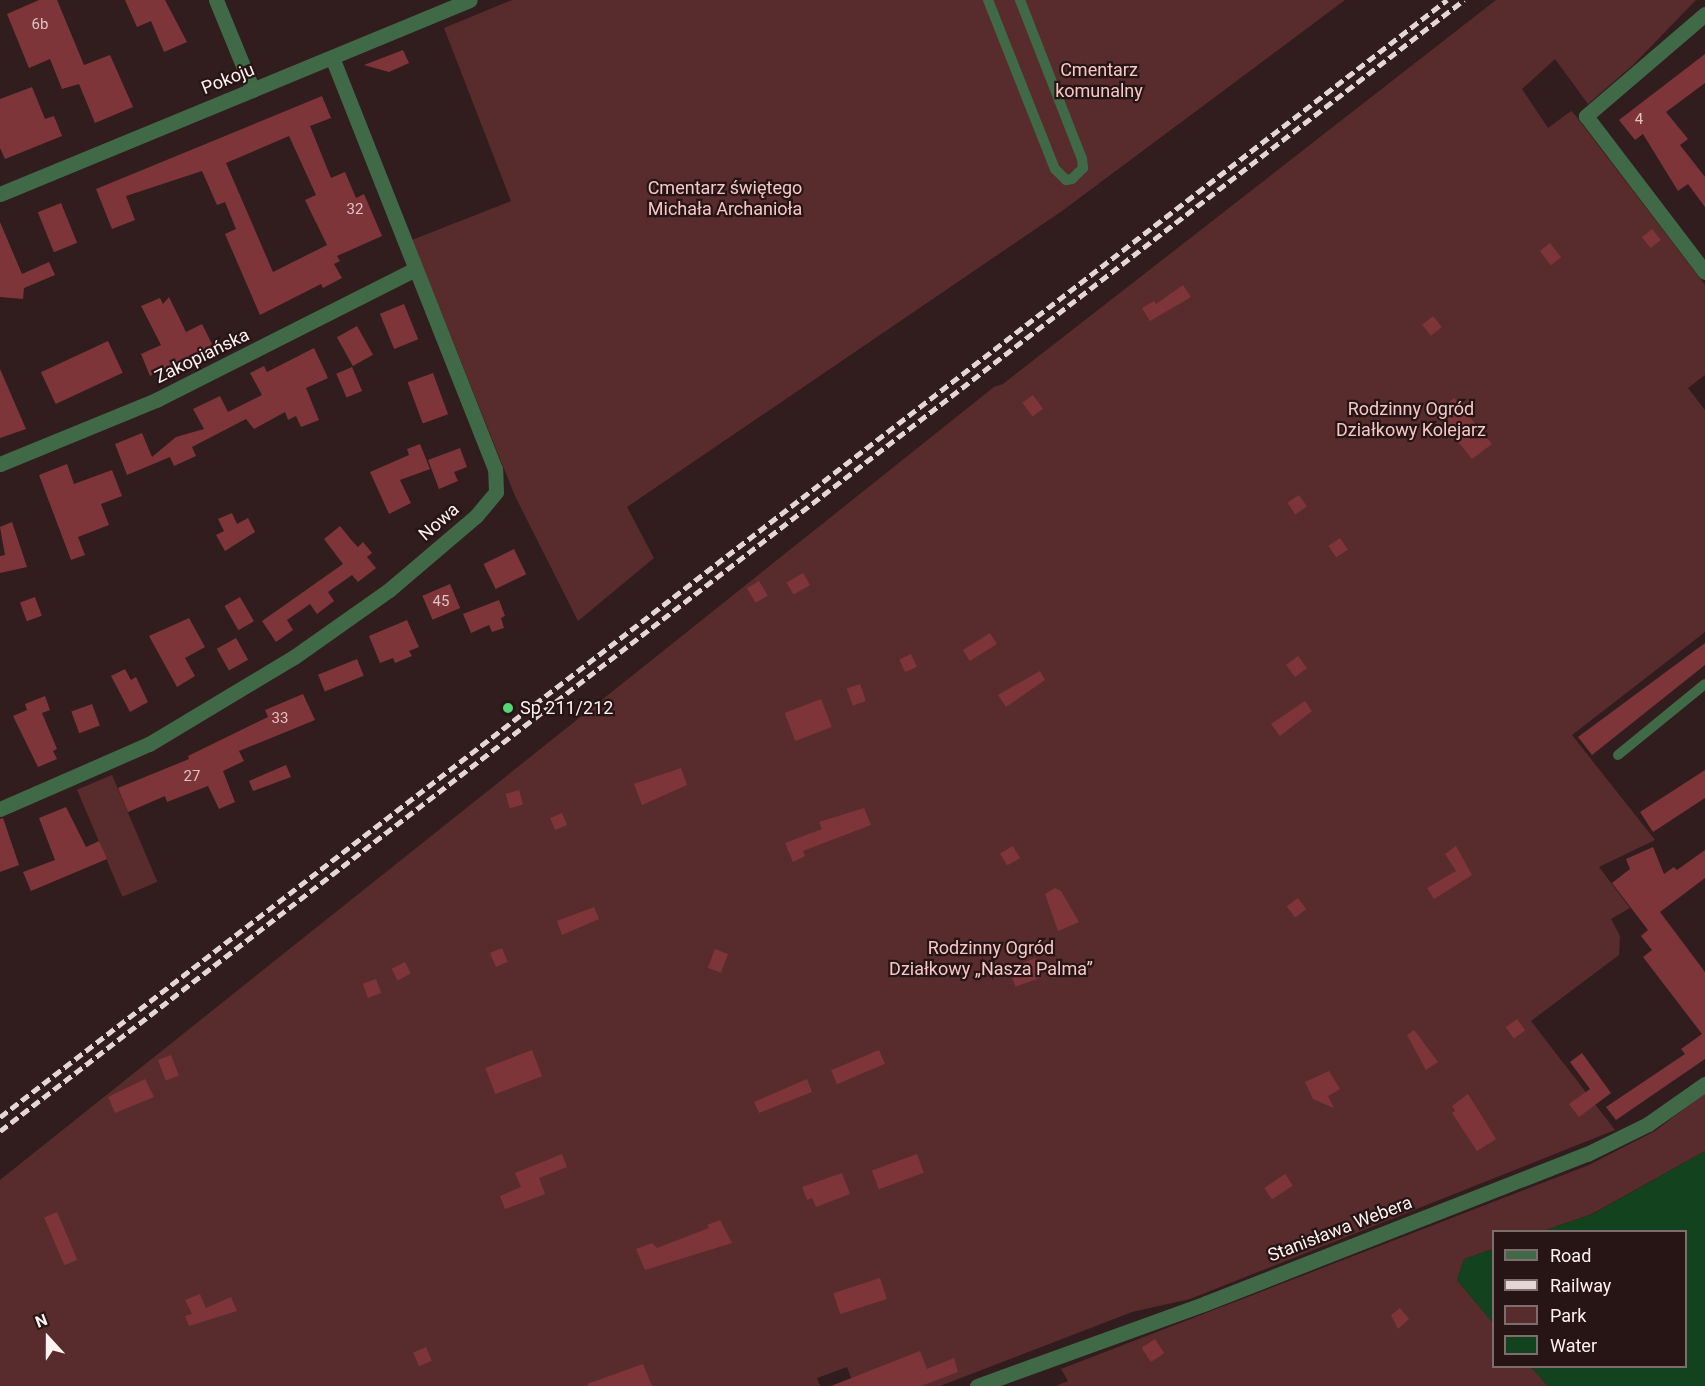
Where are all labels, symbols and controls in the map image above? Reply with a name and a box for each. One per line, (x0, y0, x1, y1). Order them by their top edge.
house number: 6b (32, 16, 48, 34)
street label: Pokoju (198, 59, 258, 99)
park label: Cmentarz komunalny (1055, 60, 1143, 103)
house number: 4 (1635, 111, 1643, 129)
park label: Cmentarz świętego Michała Archanioła (648, 178, 802, 220)
house number: 32 (347, 201, 363, 219)
street label: Zakopiańska (151, 324, 253, 388)
park label: Rodzinny Ogród Działkowy Kolejarz (1336, 399, 1486, 442)
street label: Nowa (414, 499, 464, 545)
house number: 45 (433, 593, 449, 611)
place label: Sp 211/212 (520, 697, 613, 719)
marker: Sp 211/212 (501, 701, 515, 715)
house number: 33 (272, 710, 288, 728)
house number: 27 (184, 768, 200, 786)
park label: Rodzinny Ogród Działkowy „Nasza Palma” (889, 938, 1093, 980)
street label: Stanisława Webera (1265, 1192, 1415, 1266)
legend (1492, 1230, 1687, 1368)
text: Road (1550, 1245, 1591, 1266)
text: Railway (1550, 1275, 1611, 1296)
text: Park (1550, 1305, 1586, 1326)
north arrow (18, 1308, 78, 1368)
text: N (33, 1310, 50, 1332)
text: Water (1550, 1335, 1597, 1356)

